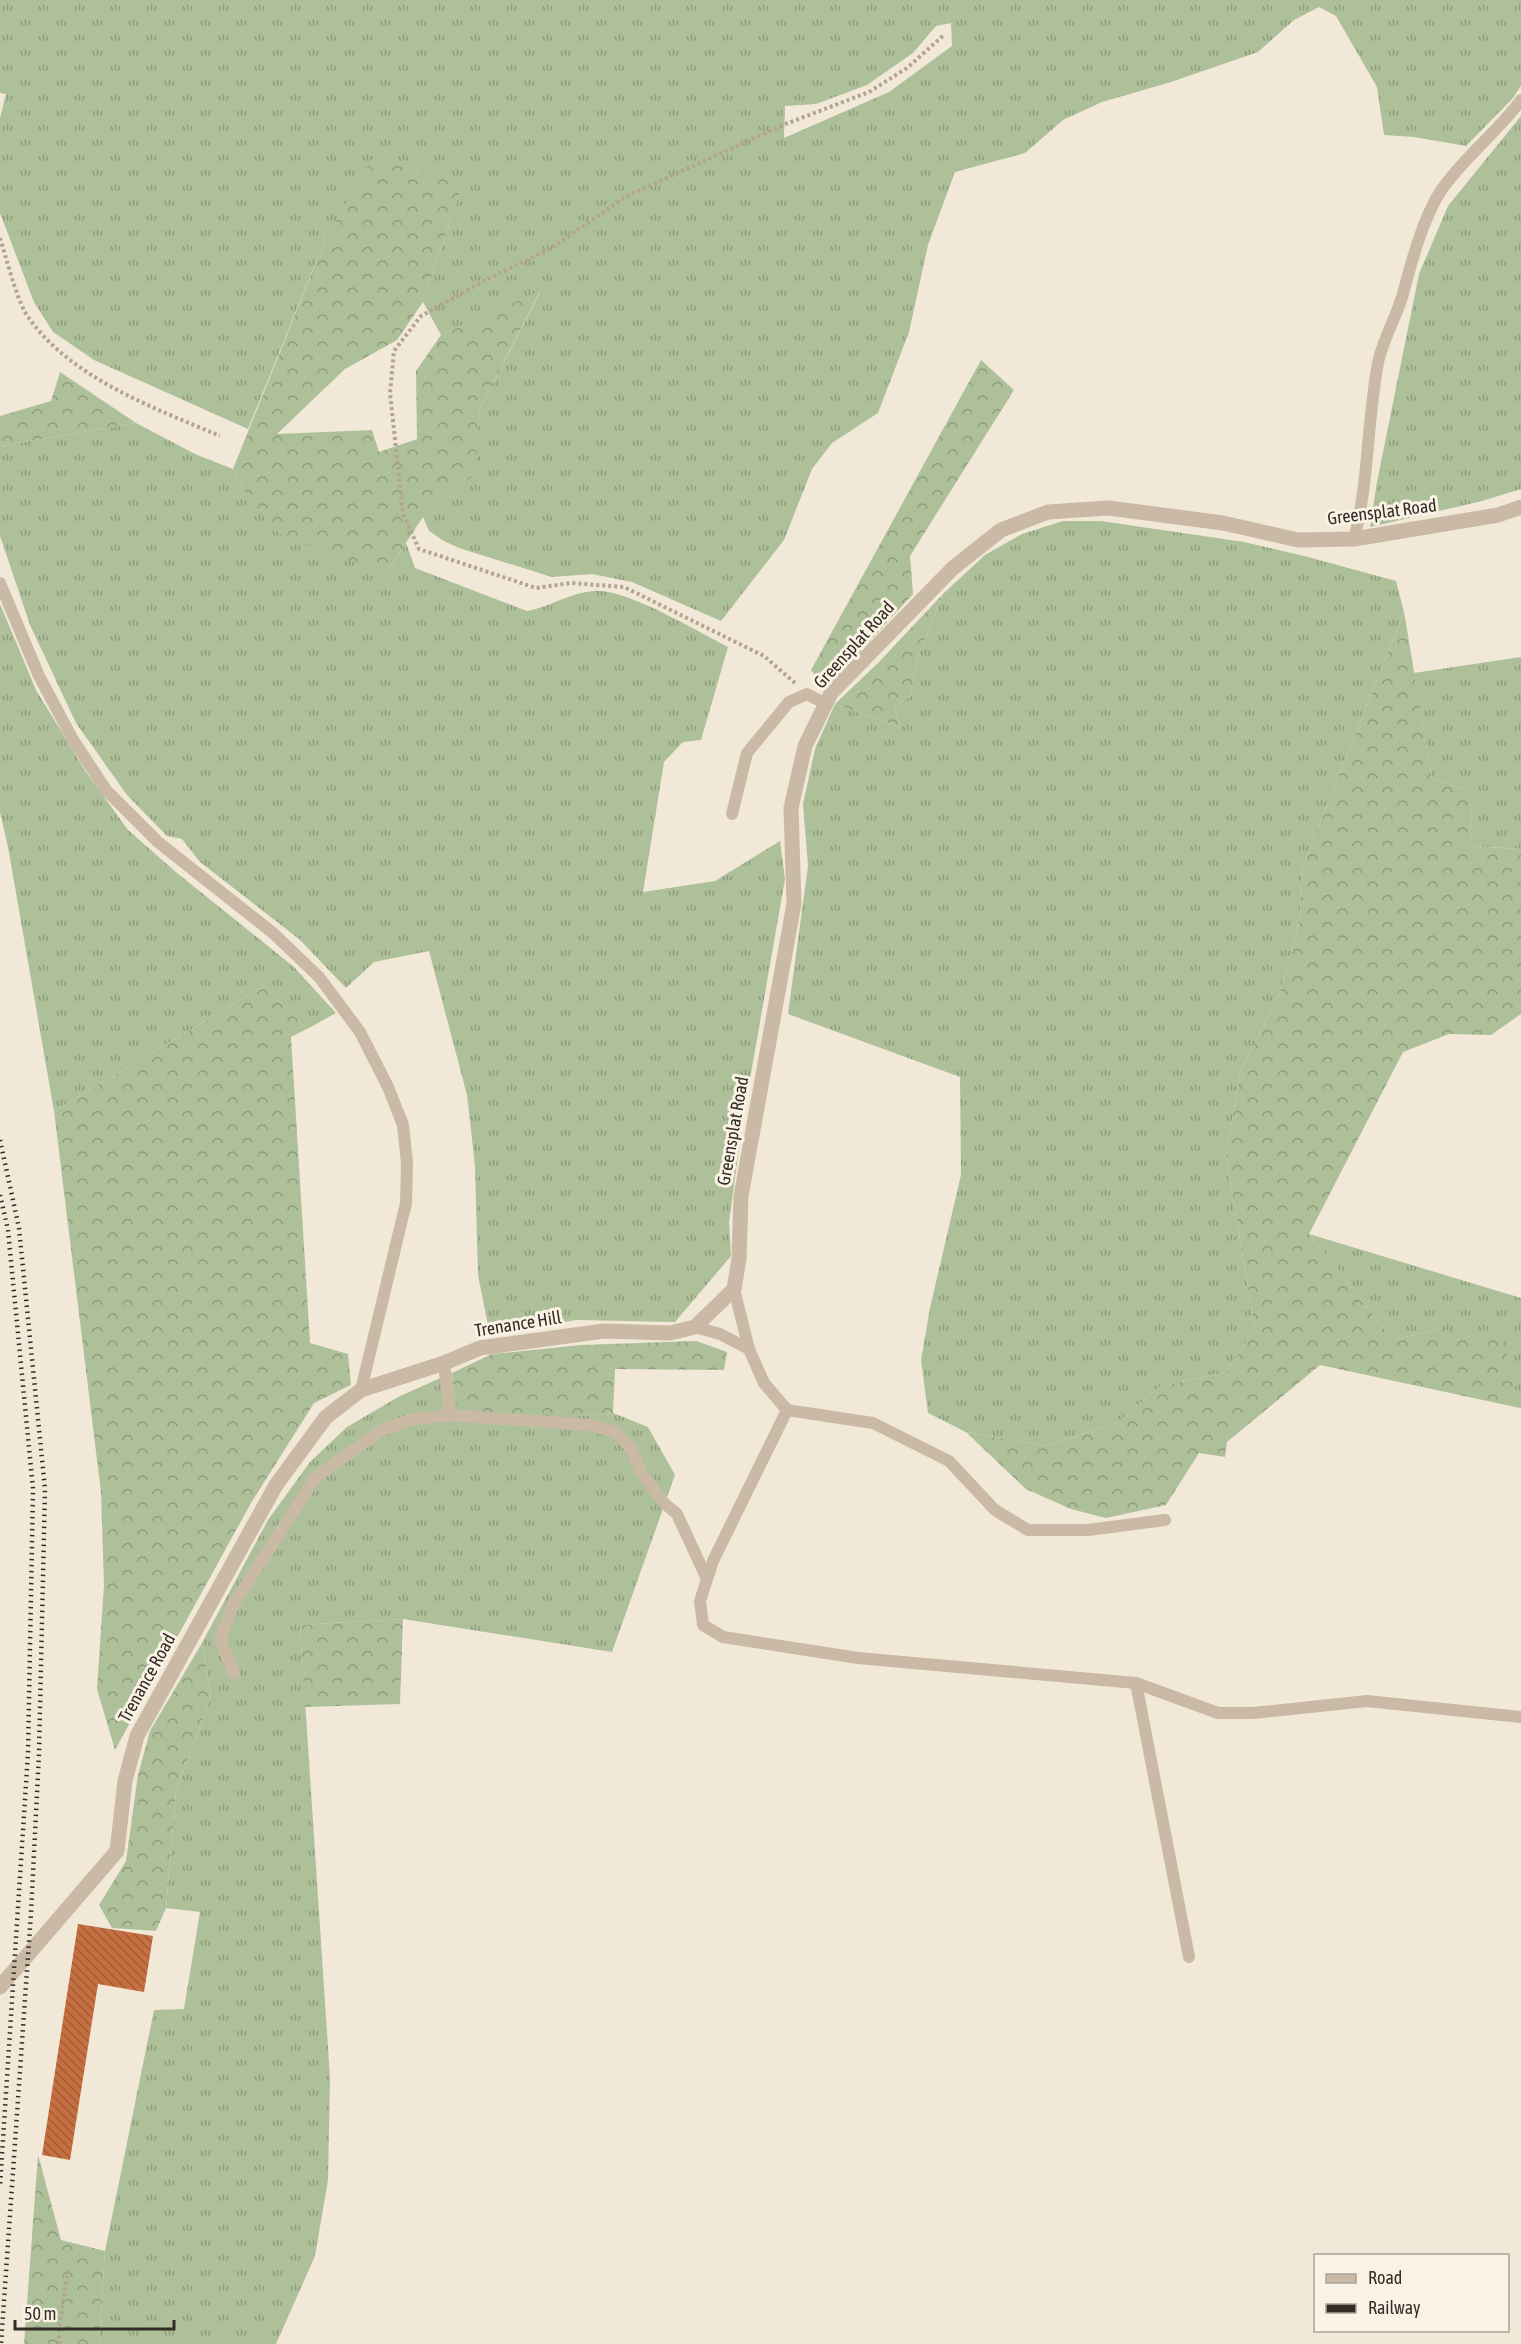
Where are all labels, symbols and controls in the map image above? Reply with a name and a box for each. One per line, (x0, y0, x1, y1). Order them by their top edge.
street label: Greensplat Road (1326, 494, 1438, 529)
street label: Greensplat Road (809, 597, 898, 693)
street label: Greensplat Road (713, 1075, 752, 1187)
street label: Trenance Hill (473, 1306, 563, 1341)
street label: Trenance Road (114, 1630, 179, 1726)
legend (1314, 2254, 1509, 2332)
text: Road (1368, 2267, 1402, 2288)
scale bar (15, 2293, 174, 2331)
text: Railway (1368, 2297, 1420, 2318)
text: 50 m (24, 2303, 56, 2324)

